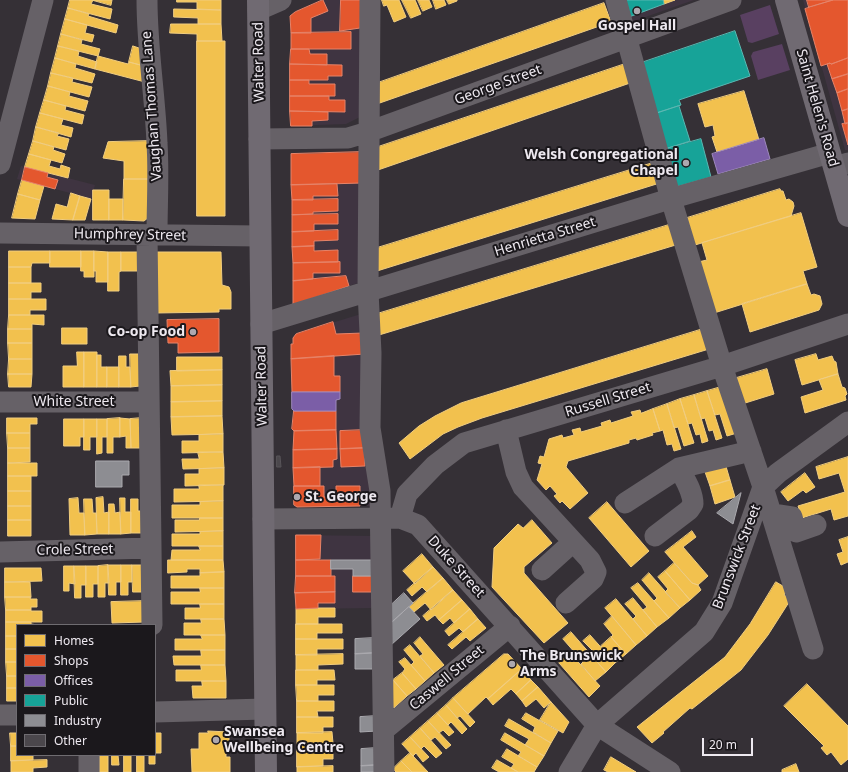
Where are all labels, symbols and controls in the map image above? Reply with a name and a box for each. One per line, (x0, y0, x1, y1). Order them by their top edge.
marker: Gospel Hall (632, 6, 642, 16)
place label: Gospel Hall (598, 18, 676, 34)
street label: Walter Road (250, 22, 268, 102)
street label: Vaughan Thomas Lane (138, 31, 166, 181)
street label: Saint Helen's Road (792, 47, 842, 169)
street label: George Street (452, 61, 544, 109)
place label: Welsh Congregational Chapel (525, 147, 678, 180)
marker: Welsh Congregational Chapel (681, 158, 691, 168)
street label: Henrietta Street (492, 214, 598, 260)
street label: Humphrey Street (74, 226, 186, 244)
place label: Co-op Food (108, 324, 185, 340)
marker: Co-op Food (188, 327, 198, 337)
street label: Walter Road (253, 346, 271, 426)
street label: Russell Street (563, 379, 653, 421)
street label: White Street (34, 394, 114, 410)
place label: St. George (305, 489, 377, 505)
marker: St. George (292, 492, 302, 502)
street label: Brunswick Street (709, 502, 765, 612)
street label: Duke Street (424, 533, 488, 601)
street label: Crole Street (36, 541, 114, 559)
legend (16, 624, 156, 756)
text: Homes (54, 632, 94, 649)
street label: Caswell Street (406, 642, 488, 714)
place label: The Brunswick Arms (520, 648, 622, 680)
text: Shops (54, 652, 88, 669)
marker: The Brunswick Arms (507, 659, 517, 669)
text: Offices (54, 672, 93, 689)
text: Public (54, 692, 88, 709)
text: Industry (54, 712, 101, 729)
place label: Swansea Wellbeing Centre (224, 724, 344, 756)
scale bar (704, 730, 755, 756)
text: Other (54, 732, 87, 749)
marker: Swansea Wellbeing Centre (211, 735, 221, 745)
text: 20 m (709, 736, 737, 753)

